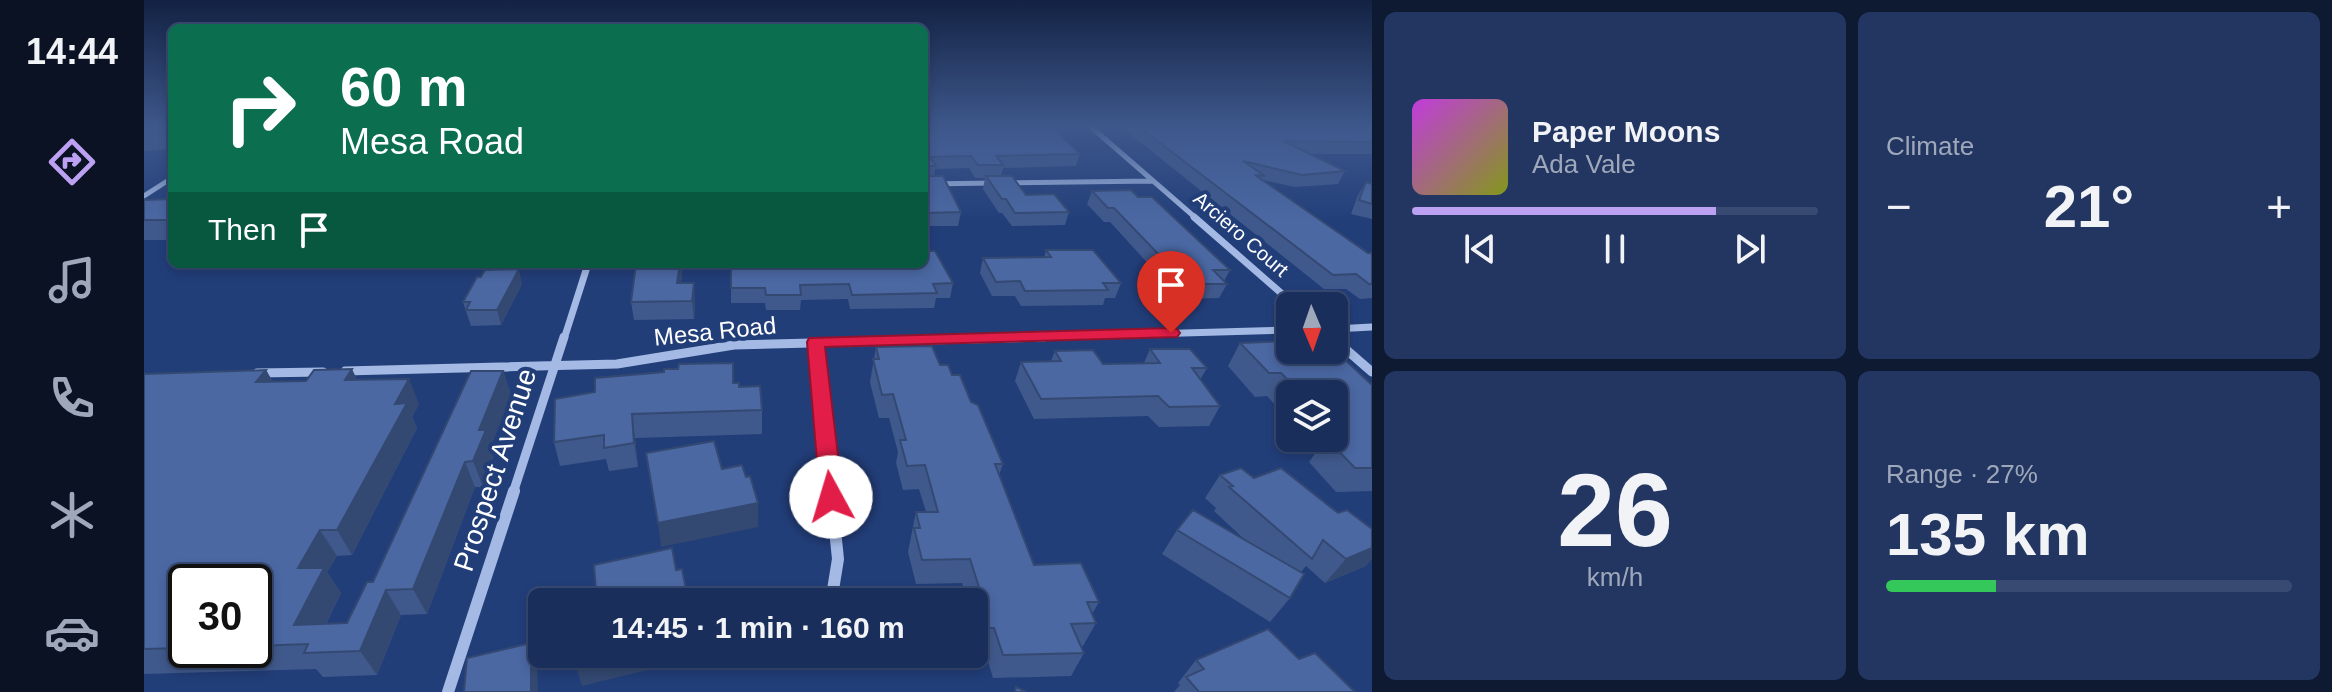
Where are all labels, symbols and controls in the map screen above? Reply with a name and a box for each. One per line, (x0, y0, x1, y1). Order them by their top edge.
text: 14:44 (26, 31, 118, 72)
text: 60 m (340, 55, 468, 118)
icon: right (208, 56, 312, 160)
text: Paper Moons (1532, 115, 1720, 148)
text: Mesa Road (340, 121, 524, 162)
text: Climate (1886, 131, 1974, 161)
icon: directions (44, 134, 100, 190)
text: Ada Vale (1532, 149, 1636, 179)
text: 21° (2044, 173, 2134, 240)
text: − (1886, 182, 1912, 231)
text: + (2266, 182, 2292, 231)
street label: Arciero Court (1189, 187, 1293, 281)
icon: arrive (292, 208, 336, 252)
text: Then (208, 213, 276, 246)
icon: previous (1458, 227, 1502, 271)
icon: pause (1593, 227, 1637, 271)
icon: next (1728, 227, 1772, 271)
pin (1137, 251, 1205, 333)
icon: music (44, 252, 100, 308)
icon: arrive (1149, 263, 1193, 307)
north arrow (1276, 292, 1348, 364)
map controls (1276, 292, 1348, 452)
street label: Mesa Road (653, 311, 777, 351)
street label: Prospect Avenue (448, 365, 542, 575)
icon: phone (44, 370, 100, 426)
button: layers (1276, 380, 1348, 452)
text: 26 (1557, 452, 1673, 568)
position arrow (789, 455, 873, 539)
text: Range · 27% (1886, 459, 2038, 489)
icon: climate (44, 487, 100, 543)
text: 135 km (1886, 501, 2090, 568)
text: km/h (1587, 562, 1643, 592)
speed limit sign: 30 (168, 564, 272, 668)
icon: car (44, 605, 100, 661)
text: 14:45 · 1 min · 160 m (611, 611, 905, 644)

